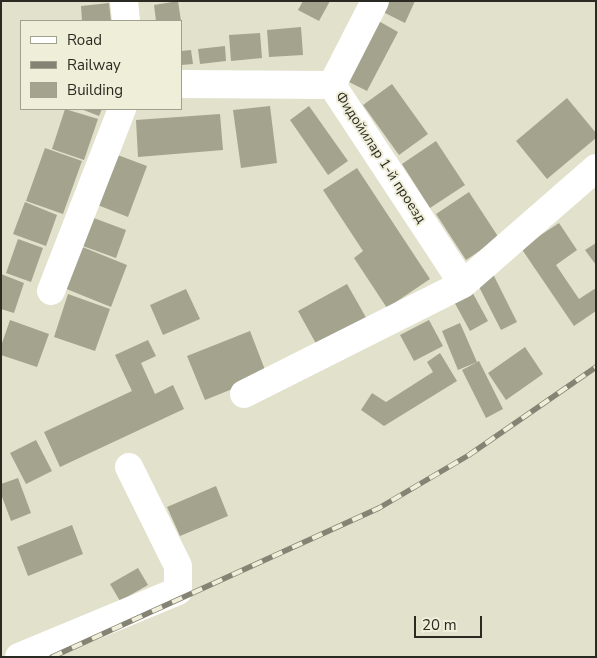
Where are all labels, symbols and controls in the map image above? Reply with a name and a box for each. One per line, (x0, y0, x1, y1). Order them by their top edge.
legend (20, 20, 182, 110)
text: Road (67, 30, 102, 50)
text: Railway (67, 55, 121, 75)
text: Building (67, 80, 123, 100)
street label: Фидойилар 1-й проезд (331, 89, 429, 227)
scale bar (417, 606, 484, 638)
text: 20 m (422, 615, 457, 635)

